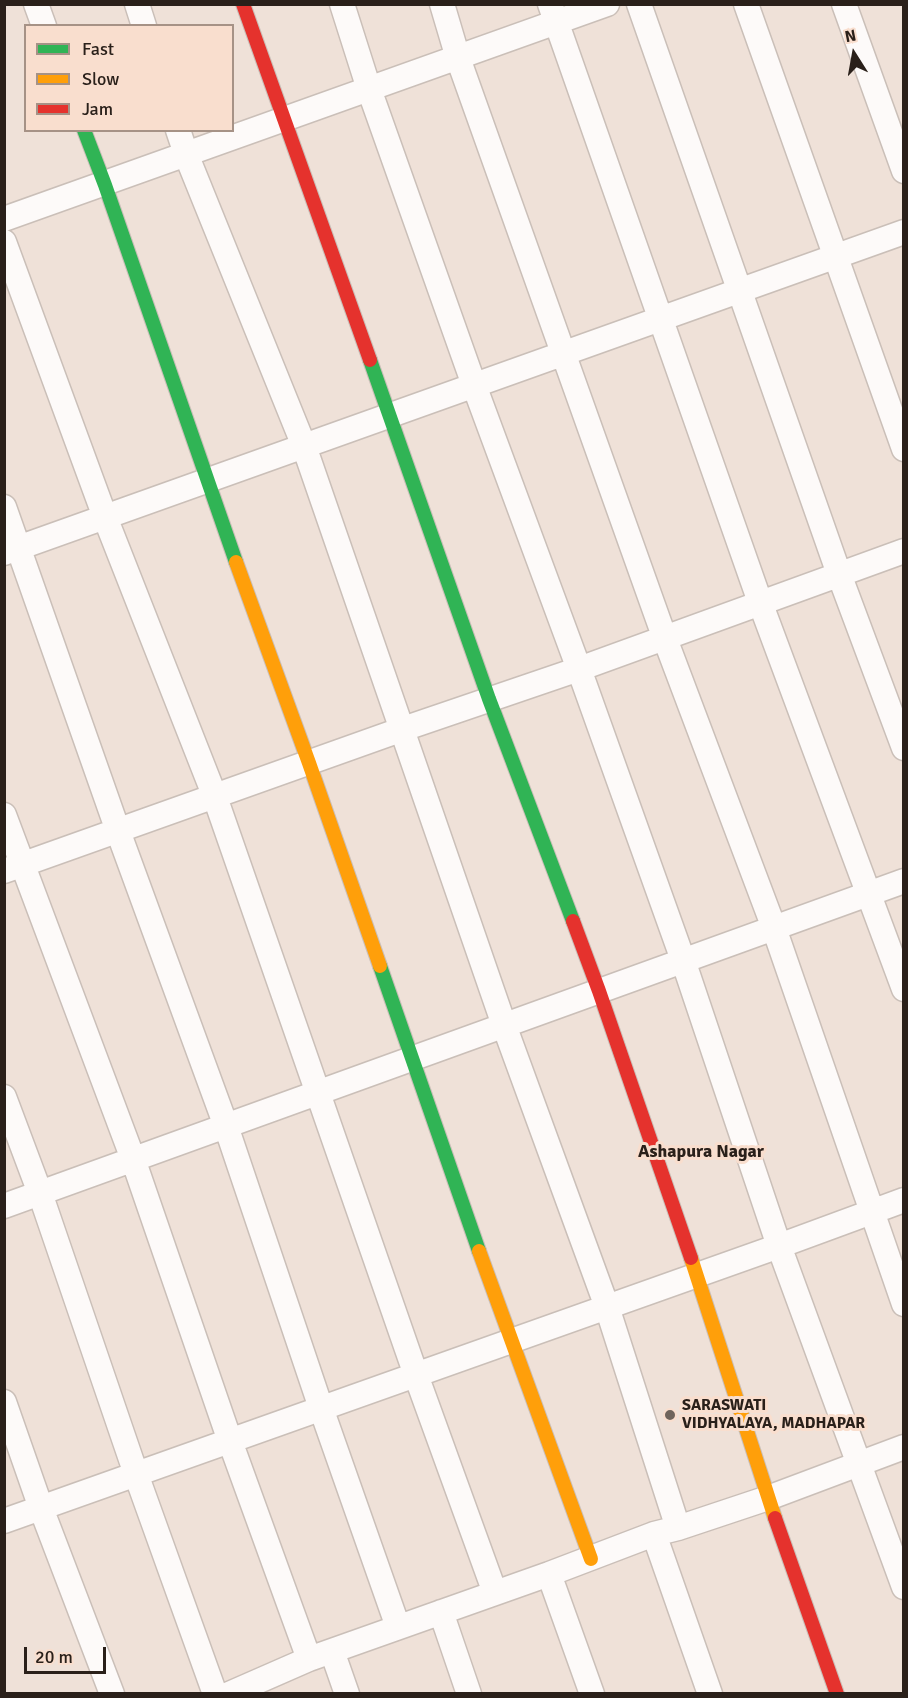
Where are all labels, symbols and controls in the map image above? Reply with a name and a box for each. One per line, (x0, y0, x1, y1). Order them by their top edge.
legend (24, 24, 234, 132)
north arrow (824, 24, 884, 84)
text: N (843, 25, 858, 47)
text: Fast (82, 38, 114, 60)
text: Slow (82, 68, 119, 90)
text: Jam (82, 98, 113, 120)
district label: Ashapura Nagar (638, 1141, 764, 1163)
place label: SARASWATI VIDHYALAYA, MADHAPAR (682, 1396, 865, 1434)
marker: SARASWATI VIDHYALAYA, MADHAPAR (663, 1408, 677, 1422)
scale bar (27, 1635, 110, 1673)
text: 20 m (35, 1646, 73, 1668)

